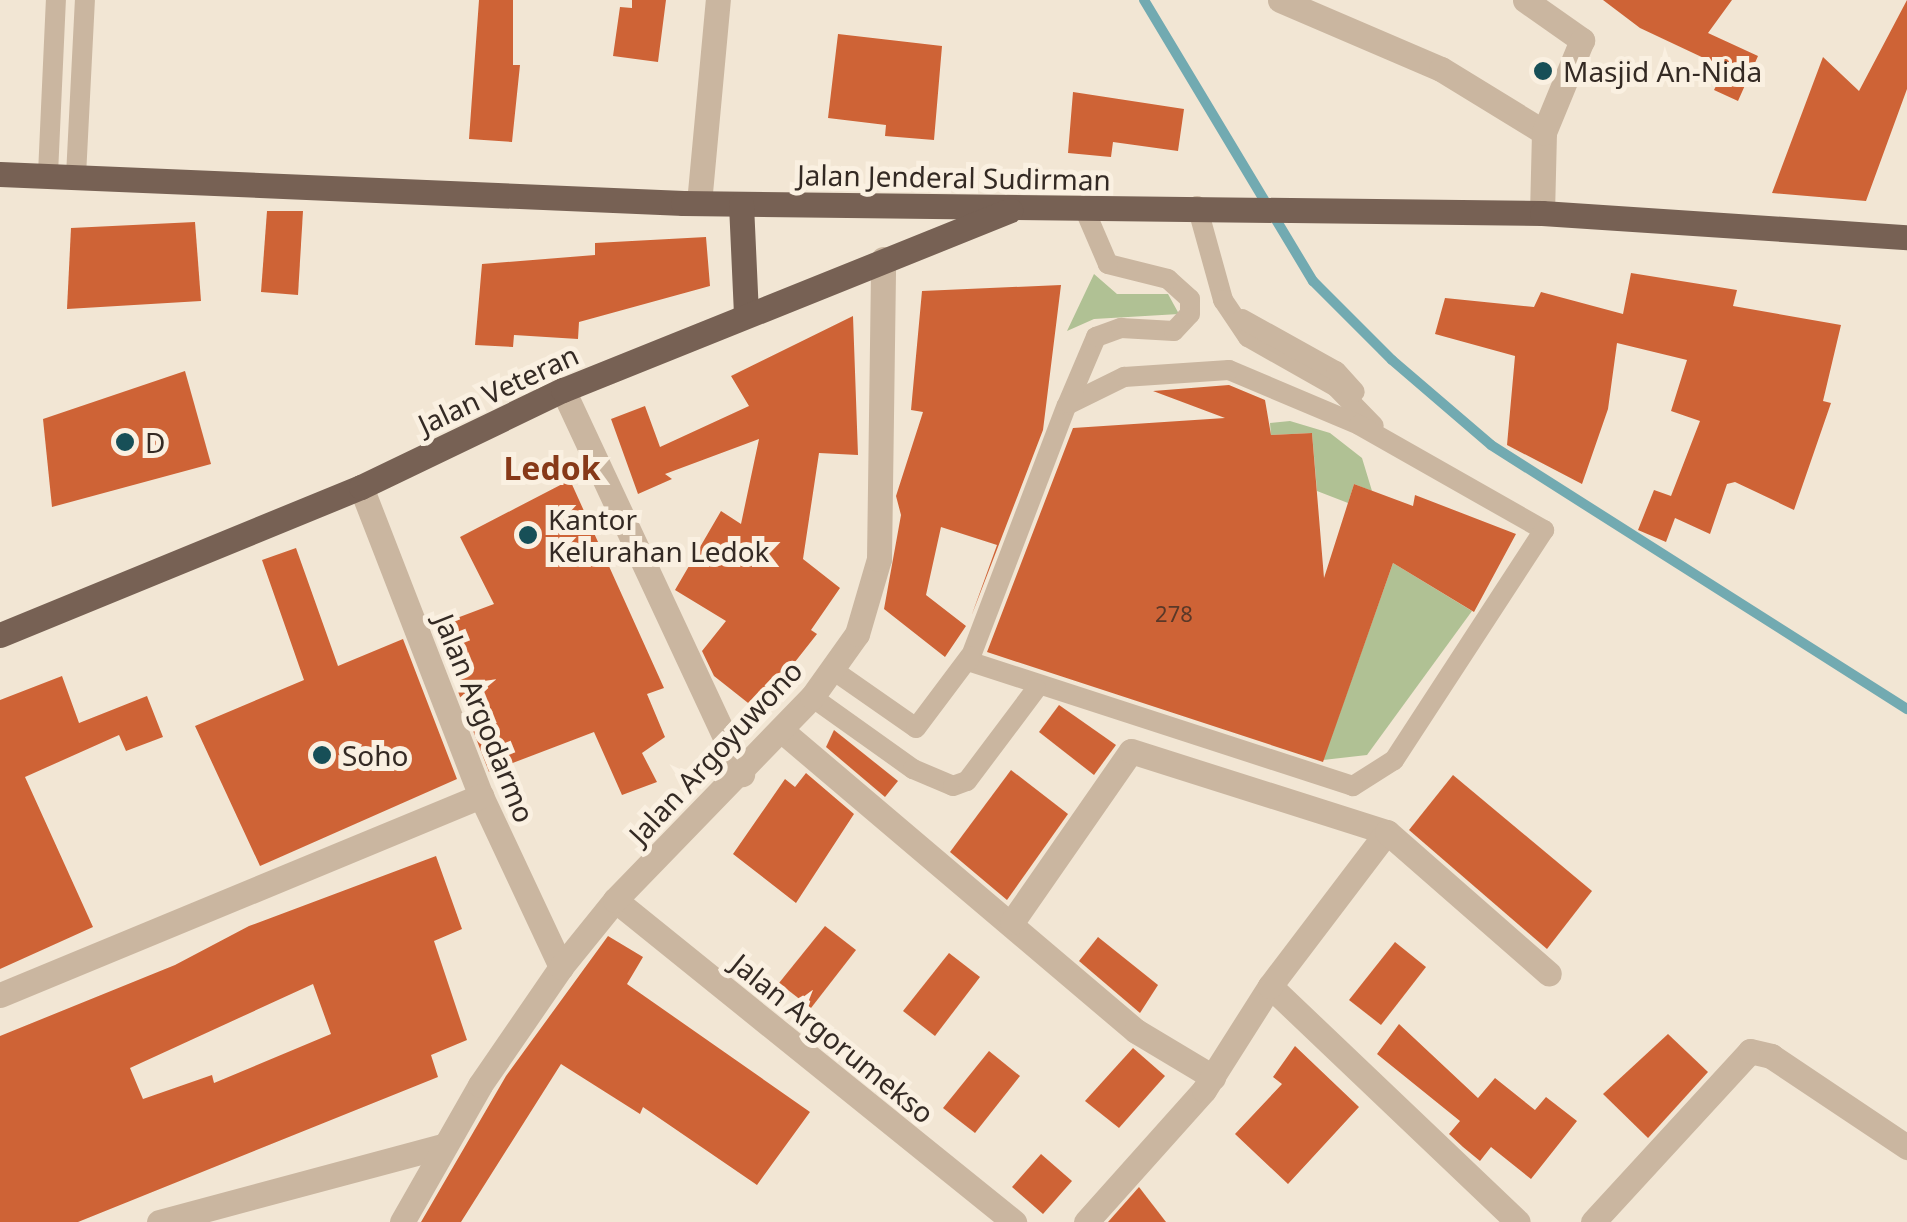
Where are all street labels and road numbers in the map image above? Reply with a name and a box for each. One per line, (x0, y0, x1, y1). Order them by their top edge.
street label: Jalan Jenderal Sudirman (797, 157, 1111, 197)
street label: Jalan Veteran (413, 337, 583, 441)
street label: Jalan Argodarmo (428, 609, 542, 827)
street label: Jalan Argoyuwono (621, 653, 809, 851)
street label: Jalan Argorumekso (725, 946, 941, 1130)

